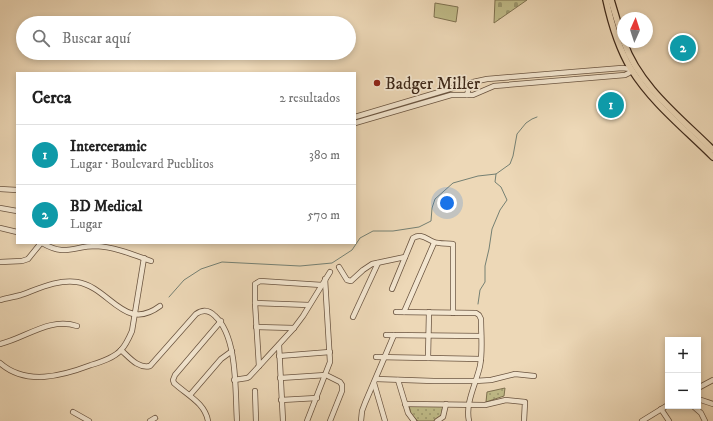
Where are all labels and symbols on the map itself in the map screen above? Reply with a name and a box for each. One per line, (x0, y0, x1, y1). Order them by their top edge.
north arrow (617, 12, 653, 48)
pin: 2 (670, 33, 696, 63)
place label: Badger Miller (385, 73, 481, 95)
marker: Badger Miller (372, 78, 382, 88)
pin: 1 (598, 90, 624, 120)
your location (437, 193, 457, 213)

